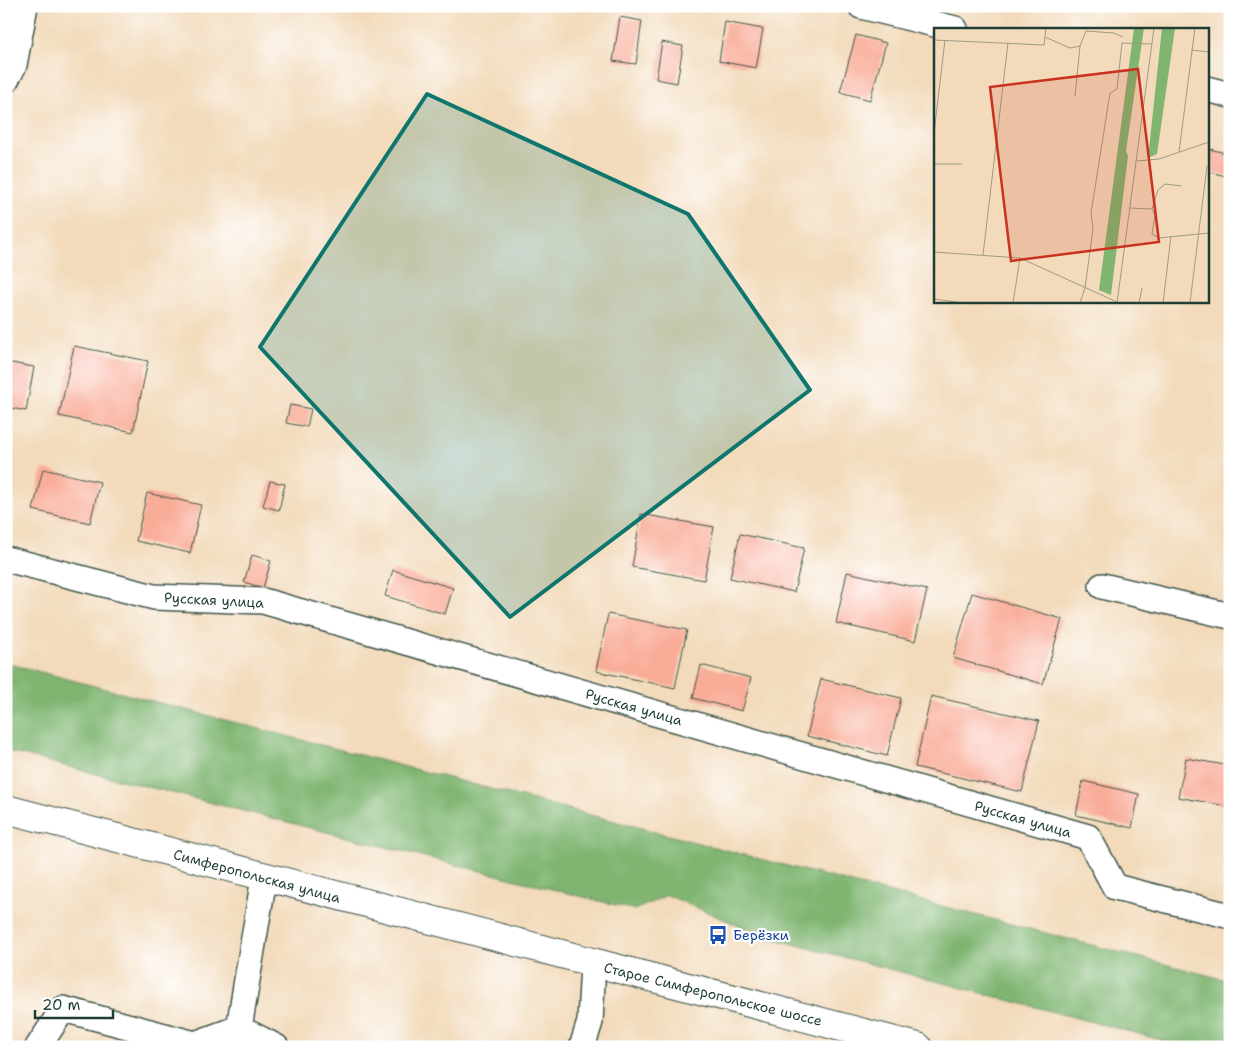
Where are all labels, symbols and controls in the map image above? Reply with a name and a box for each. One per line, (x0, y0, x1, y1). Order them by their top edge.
inset map (934, 28, 1208, 302)
street label: Русская улица (164, 588, 265, 612)
street label: Русская улица (583, 685, 685, 730)
street label: Русская улица (972, 797, 1074, 842)
street label: Симферопольская улица (172, 845, 343, 907)
bus stop icon: Берёзки (707, 924, 729, 946)
place label: Берёзки (733, 926, 789, 944)
street label: Старое Симферопольское шоссе (602, 958, 824, 1030)
scale bar (35, 988, 112, 1020)
text: 20 m (42, 995, 81, 1015)

